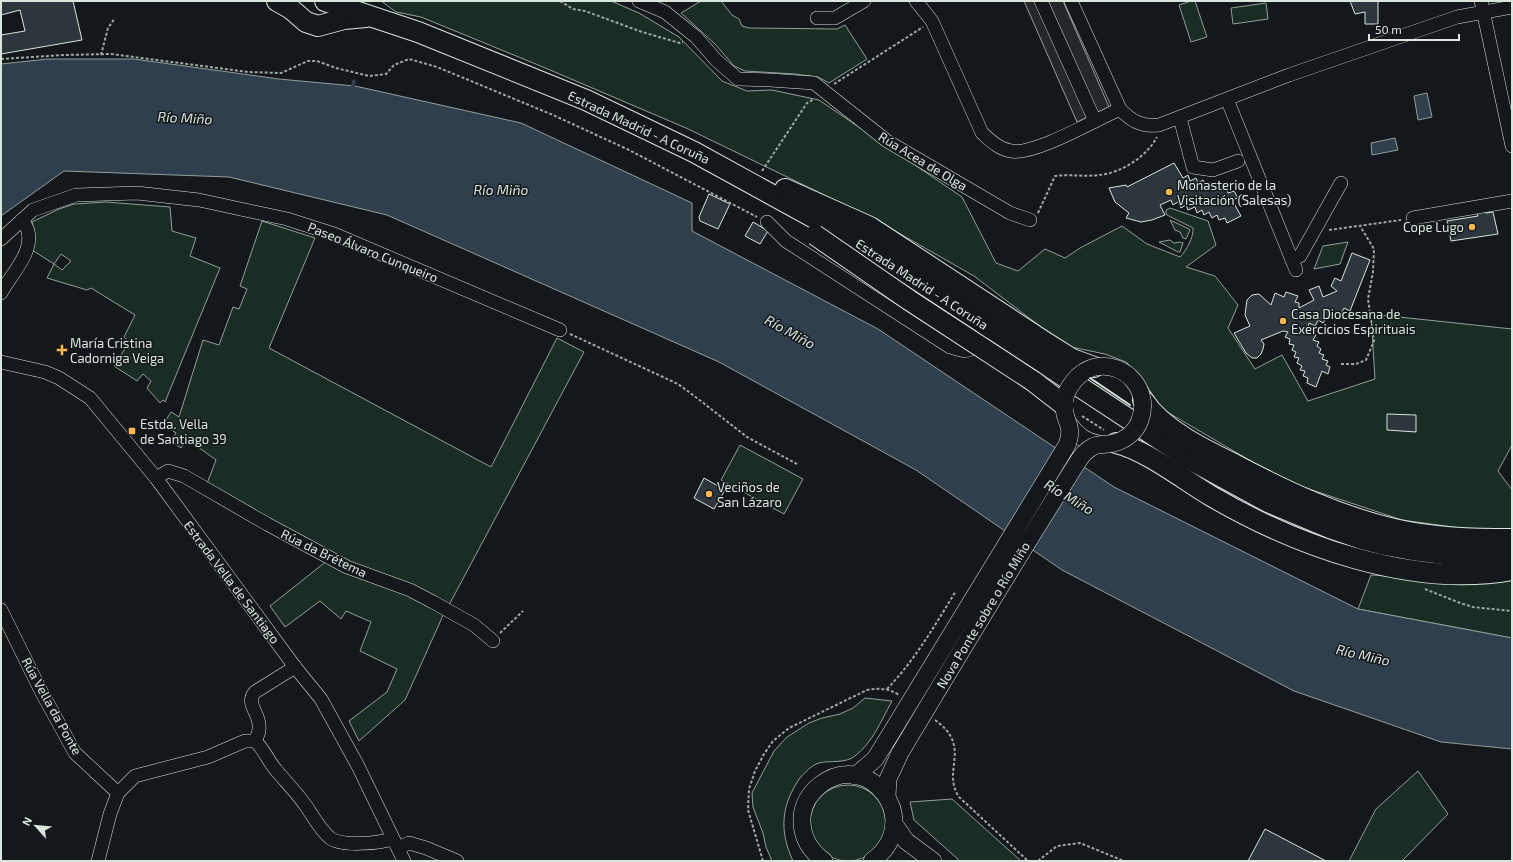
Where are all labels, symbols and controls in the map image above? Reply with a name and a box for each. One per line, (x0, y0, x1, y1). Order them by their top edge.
scale bar (1369, 16, 1459, 42)
text: 50 m (1375, 22, 1402, 36)
street label: Estrada Madrid - A Coruña (566, 87, 712, 167)
water label: Río Miño (157, 108, 213, 127)
street label: Rúa Acea de Olga (876, 128, 970, 194)
place label: Monasterio de la Visitación (Salesas) (1177, 177, 1291, 208)
water label: Río Miño (474, 181, 529, 198)
marker: Monasterio de la Visitación (Salesas) (1164, 187, 1174, 197)
street label: Paseo Álvaro Cunqueiro (306, 218, 441, 285)
place label: Cope Lugo (1403, 219, 1464, 235)
marker: Cope Lugo (1467, 222, 1477, 232)
street label: Estrada Madrid - A Coruña (853, 235, 991, 333)
place label: Casa Diocesana de Exercicios Espirituais (1291, 306, 1416, 337)
water label: Río Miño (762, 311, 818, 352)
marker: Casa Diocesana de Exercicios Espirituais (1278, 316, 1288, 326)
place label: María Cristina Cadorniga Veiga (70, 335, 164, 366)
marker: María Cristina Cadorniga Veiga (57, 345, 67, 355)
place label: Estda. Vella de Santiago 39 (140, 416, 227, 447)
marker: Estda. Vella de Santiago 39 (127, 426, 137, 436)
water label: Río Miño (1041, 475, 1097, 518)
place label: Veciños de San Lázaro (717, 479, 782, 510)
marker: Veciños de San Lázaro (704, 489, 714, 499)
street label: Estrada Vella de Santiago (181, 517, 283, 647)
street label: Rúa da Brétema (278, 525, 370, 581)
street label: Nova Ponte sobre o Río Miño (933, 539, 1033, 691)
water label: Río Miño (1334, 640, 1392, 669)
street label: Rúa Vella da Ponte (19, 654, 85, 758)
north arrow (16, 806, 56, 846)
text: N (19, 815, 34, 828)

